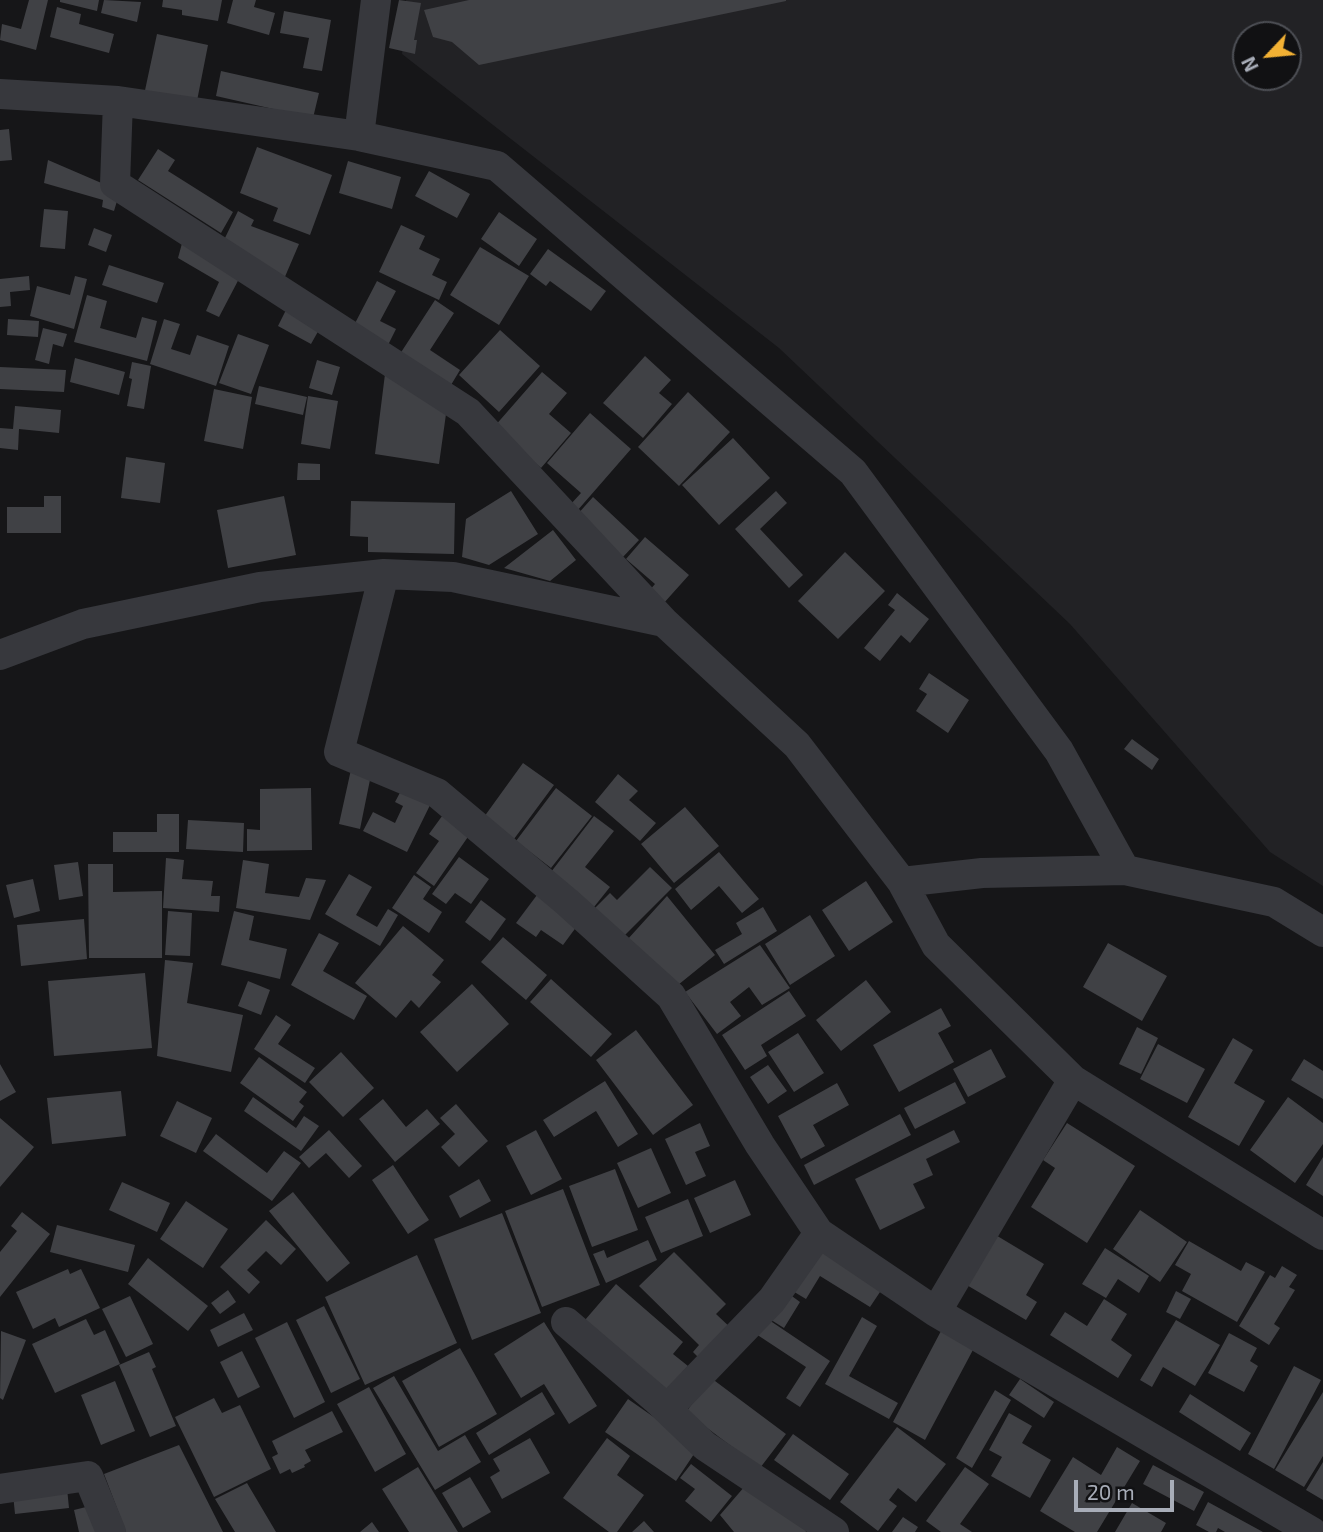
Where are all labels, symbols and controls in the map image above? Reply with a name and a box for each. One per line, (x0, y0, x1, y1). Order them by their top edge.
north arrow (1232, 21, 1302, 91)
text: N (1236, 53, 1263, 76)
scale bar (1078, 1466, 1178, 1510)
text: 20 m (1087, 1479, 1135, 1504)

